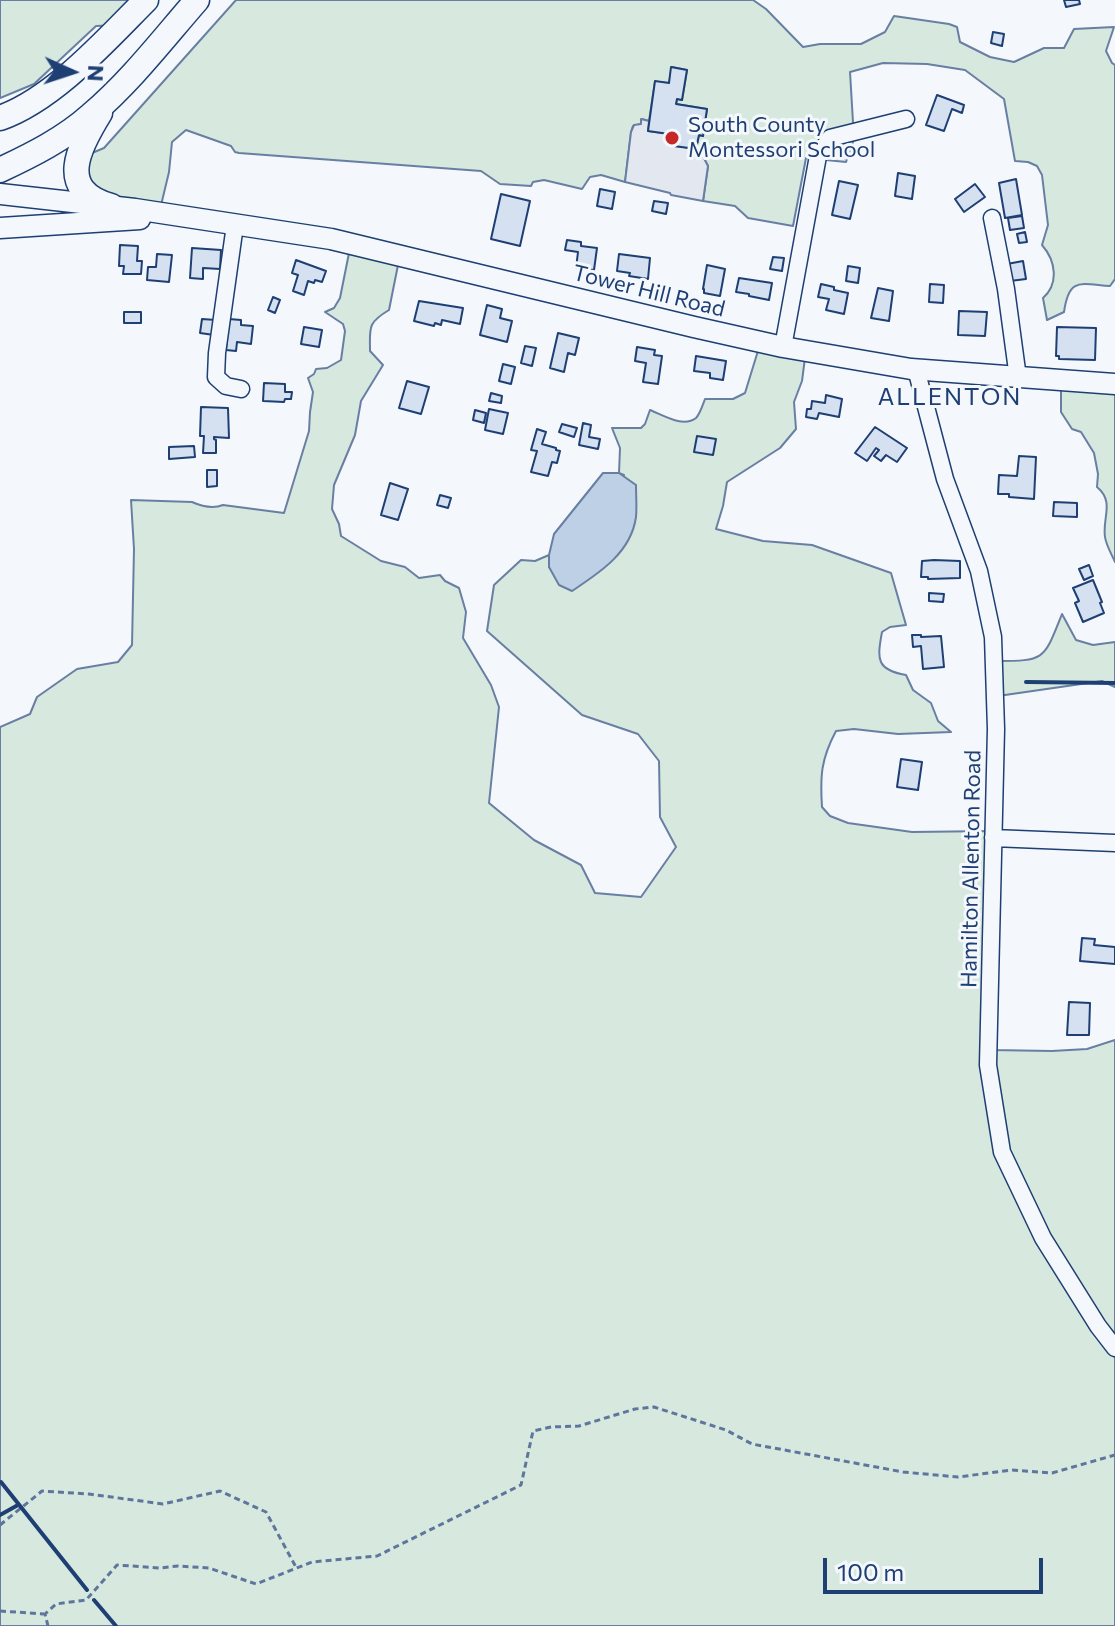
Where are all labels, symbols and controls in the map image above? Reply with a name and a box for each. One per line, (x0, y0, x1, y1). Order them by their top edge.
north arrow (32, 32, 112, 112)
text: N (83, 64, 110, 82)
place label: South County Montessori School (688, 112, 875, 164)
marker: South County Montessori School (663, 129, 681, 147)
street label: Tower Hill Road (570, 259, 728, 323)
district label: ALLENTON (878, 383, 1022, 411)
street label: Hamilton Allenton Road (956, 750, 986, 988)
scale bar (827, 1542, 1047, 1592)
text: 100 m (837, 1557, 904, 1586)

